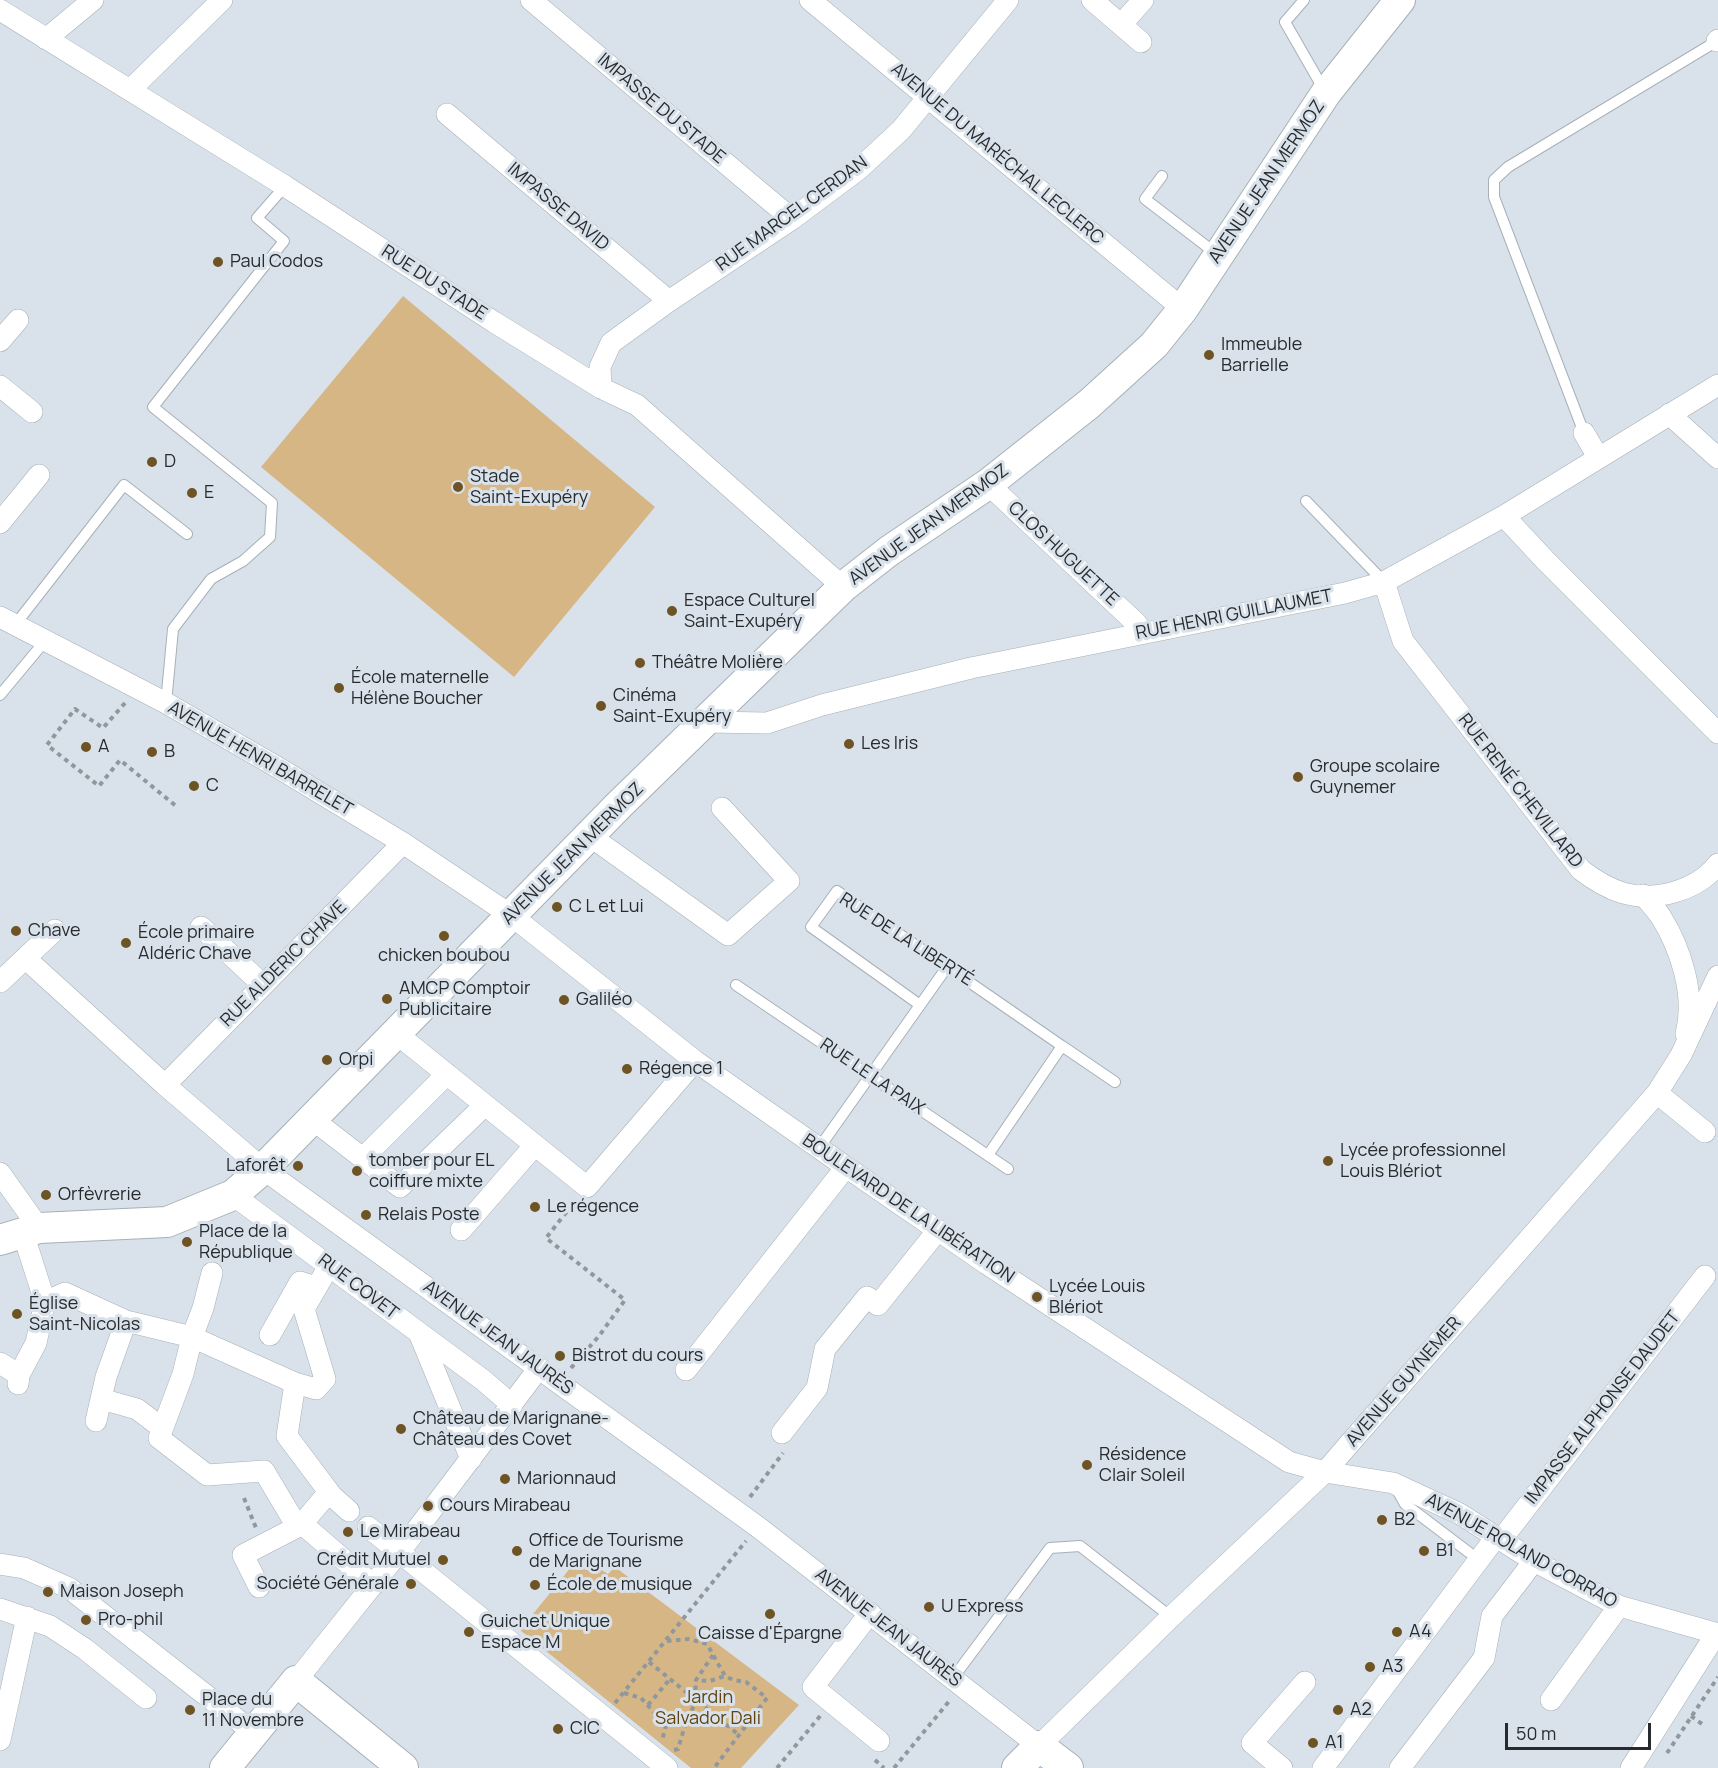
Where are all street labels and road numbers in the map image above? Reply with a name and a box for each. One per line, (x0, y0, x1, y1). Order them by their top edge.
street label: IMPASSE DU STADE (593, 49, 729, 169)
street label: AVENUE DU MARÉCHAL LECLERC (886, 59, 1108, 249)
street label: AVENUE JEAN MERMOZ (1204, 96, 1330, 268)
street label: RUE MARCEL CERDAN (712, 152, 872, 276)
street label: IMPASSE DAVID (503, 158, 613, 256)
street label: RUE DU STADE (377, 241, 491, 325)
street label: AVENUE JEAN MERMOZ (845, 460, 1013, 590)
street label: CLOS HUGUETTE (1003, 497, 1123, 611)
street label: RUE HENRI GUILLAUMET (1134, 585, 1334, 645)
street label: AVENUE HENRI BARRELET (164, 697, 356, 821)
street label: RUE RENÉ CHEVILLARD (1453, 710, 1587, 872)
street label: AVENUE JEAN MERMOZ (497, 778, 649, 930)
street label: RUE DE LA LIBERTÉ (835, 889, 977, 991)
street label: RUE ALDERIC CHAVE (217, 897, 351, 1031)
street label: RUE LE LA PAIX (816, 1034, 928, 1120)
street label: BOULEVARD DE LA LIBÉRATION (798, 1130, 1018, 1288)
street label: RUE COVET (314, 1250, 402, 1324)
street label: AVENUE JEAN JAURÈS (419, 1276, 577, 1400)
street label: IMPASSE ALPHONSE DAUDET (1521, 1307, 1685, 1509)
street label: AVENUE GUYNEMER (1342, 1313, 1466, 1451)
street label: AVENUE ROLAND CORRAO (1421, 1489, 1621, 1613)
street label: AVENUE JEAN JAURÈS (810, 1564, 966, 1692)

